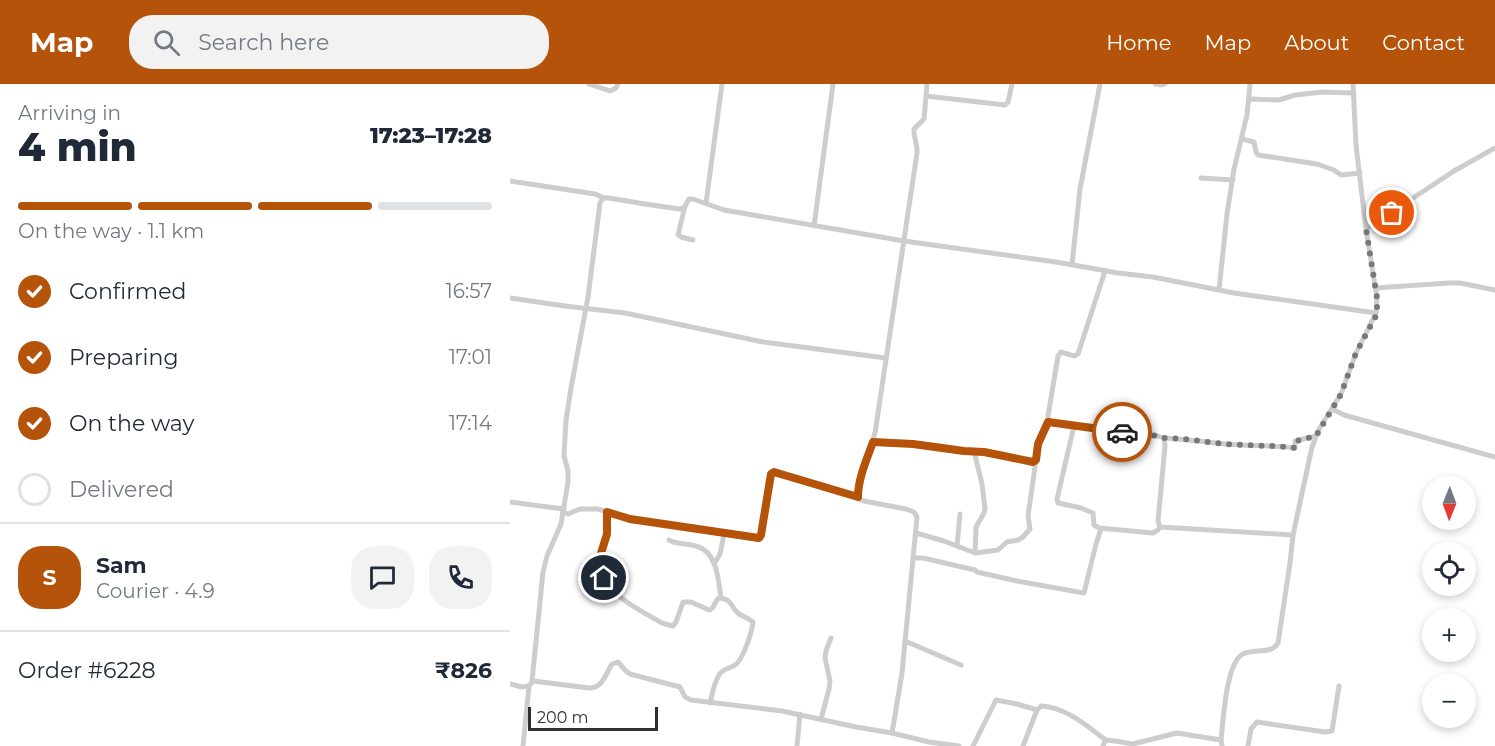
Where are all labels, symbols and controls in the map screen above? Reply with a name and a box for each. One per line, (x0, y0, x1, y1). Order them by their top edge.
search box (129, 15, 549, 69)
text: Map (30, 25, 93, 59)
icon: search (150, 26, 183, 59)
text: Search here (198, 29, 329, 56)
text: Home (1106, 30, 1171, 55)
text: Map (1204, 30, 1251, 55)
text: About (1284, 30, 1349, 55)
text: Contact (1382, 30, 1465, 55)
text: Arriving in (18, 101, 121, 125)
text: 17:23–17:28 (370, 122, 492, 149)
text: 4 min (18, 123, 137, 171)
pin (1366, 187, 1417, 238)
icon: bag (1375, 196, 1408, 229)
text: On the way · 1.1 km (18, 219, 204, 243)
icon: check (18, 275, 51, 308)
text: Confirmed (69, 278, 186, 305)
text: 16:57 (446, 279, 492, 303)
icon: check (18, 341, 51, 374)
text: Preparing (69, 344, 178, 371)
text: 17:01 (449, 345, 492, 369)
courier (1092, 402, 1152, 462)
icon: check (18, 407, 51, 440)
text: On the way (69, 410, 194, 437)
text: 17:14 (449, 411, 492, 435)
icon: car (1106, 416, 1139, 449)
text: Delivered (69, 476, 174, 503)
north arrow (1422, 476, 1476, 530)
map controls (1422, 476, 1476, 728)
button: locate (1422, 542, 1476, 596)
button: chat (351, 546, 414, 609)
button: phone (429, 546, 492, 609)
text: Sam (96, 552, 147, 579)
pin (578, 552, 629, 603)
icon: home (587, 561, 620, 594)
text: S (42, 564, 57, 591)
text: Courier · 4.9 (96, 579, 215, 603)
button: + (1422, 608, 1476, 662)
text: Order #6228 (18, 657, 156, 684)
text: ₹826 (435, 657, 492, 684)
button: − (1422, 674, 1476, 728)
scale bar (528, 704, 658, 732)
text: 200 m (537, 708, 588, 727)

